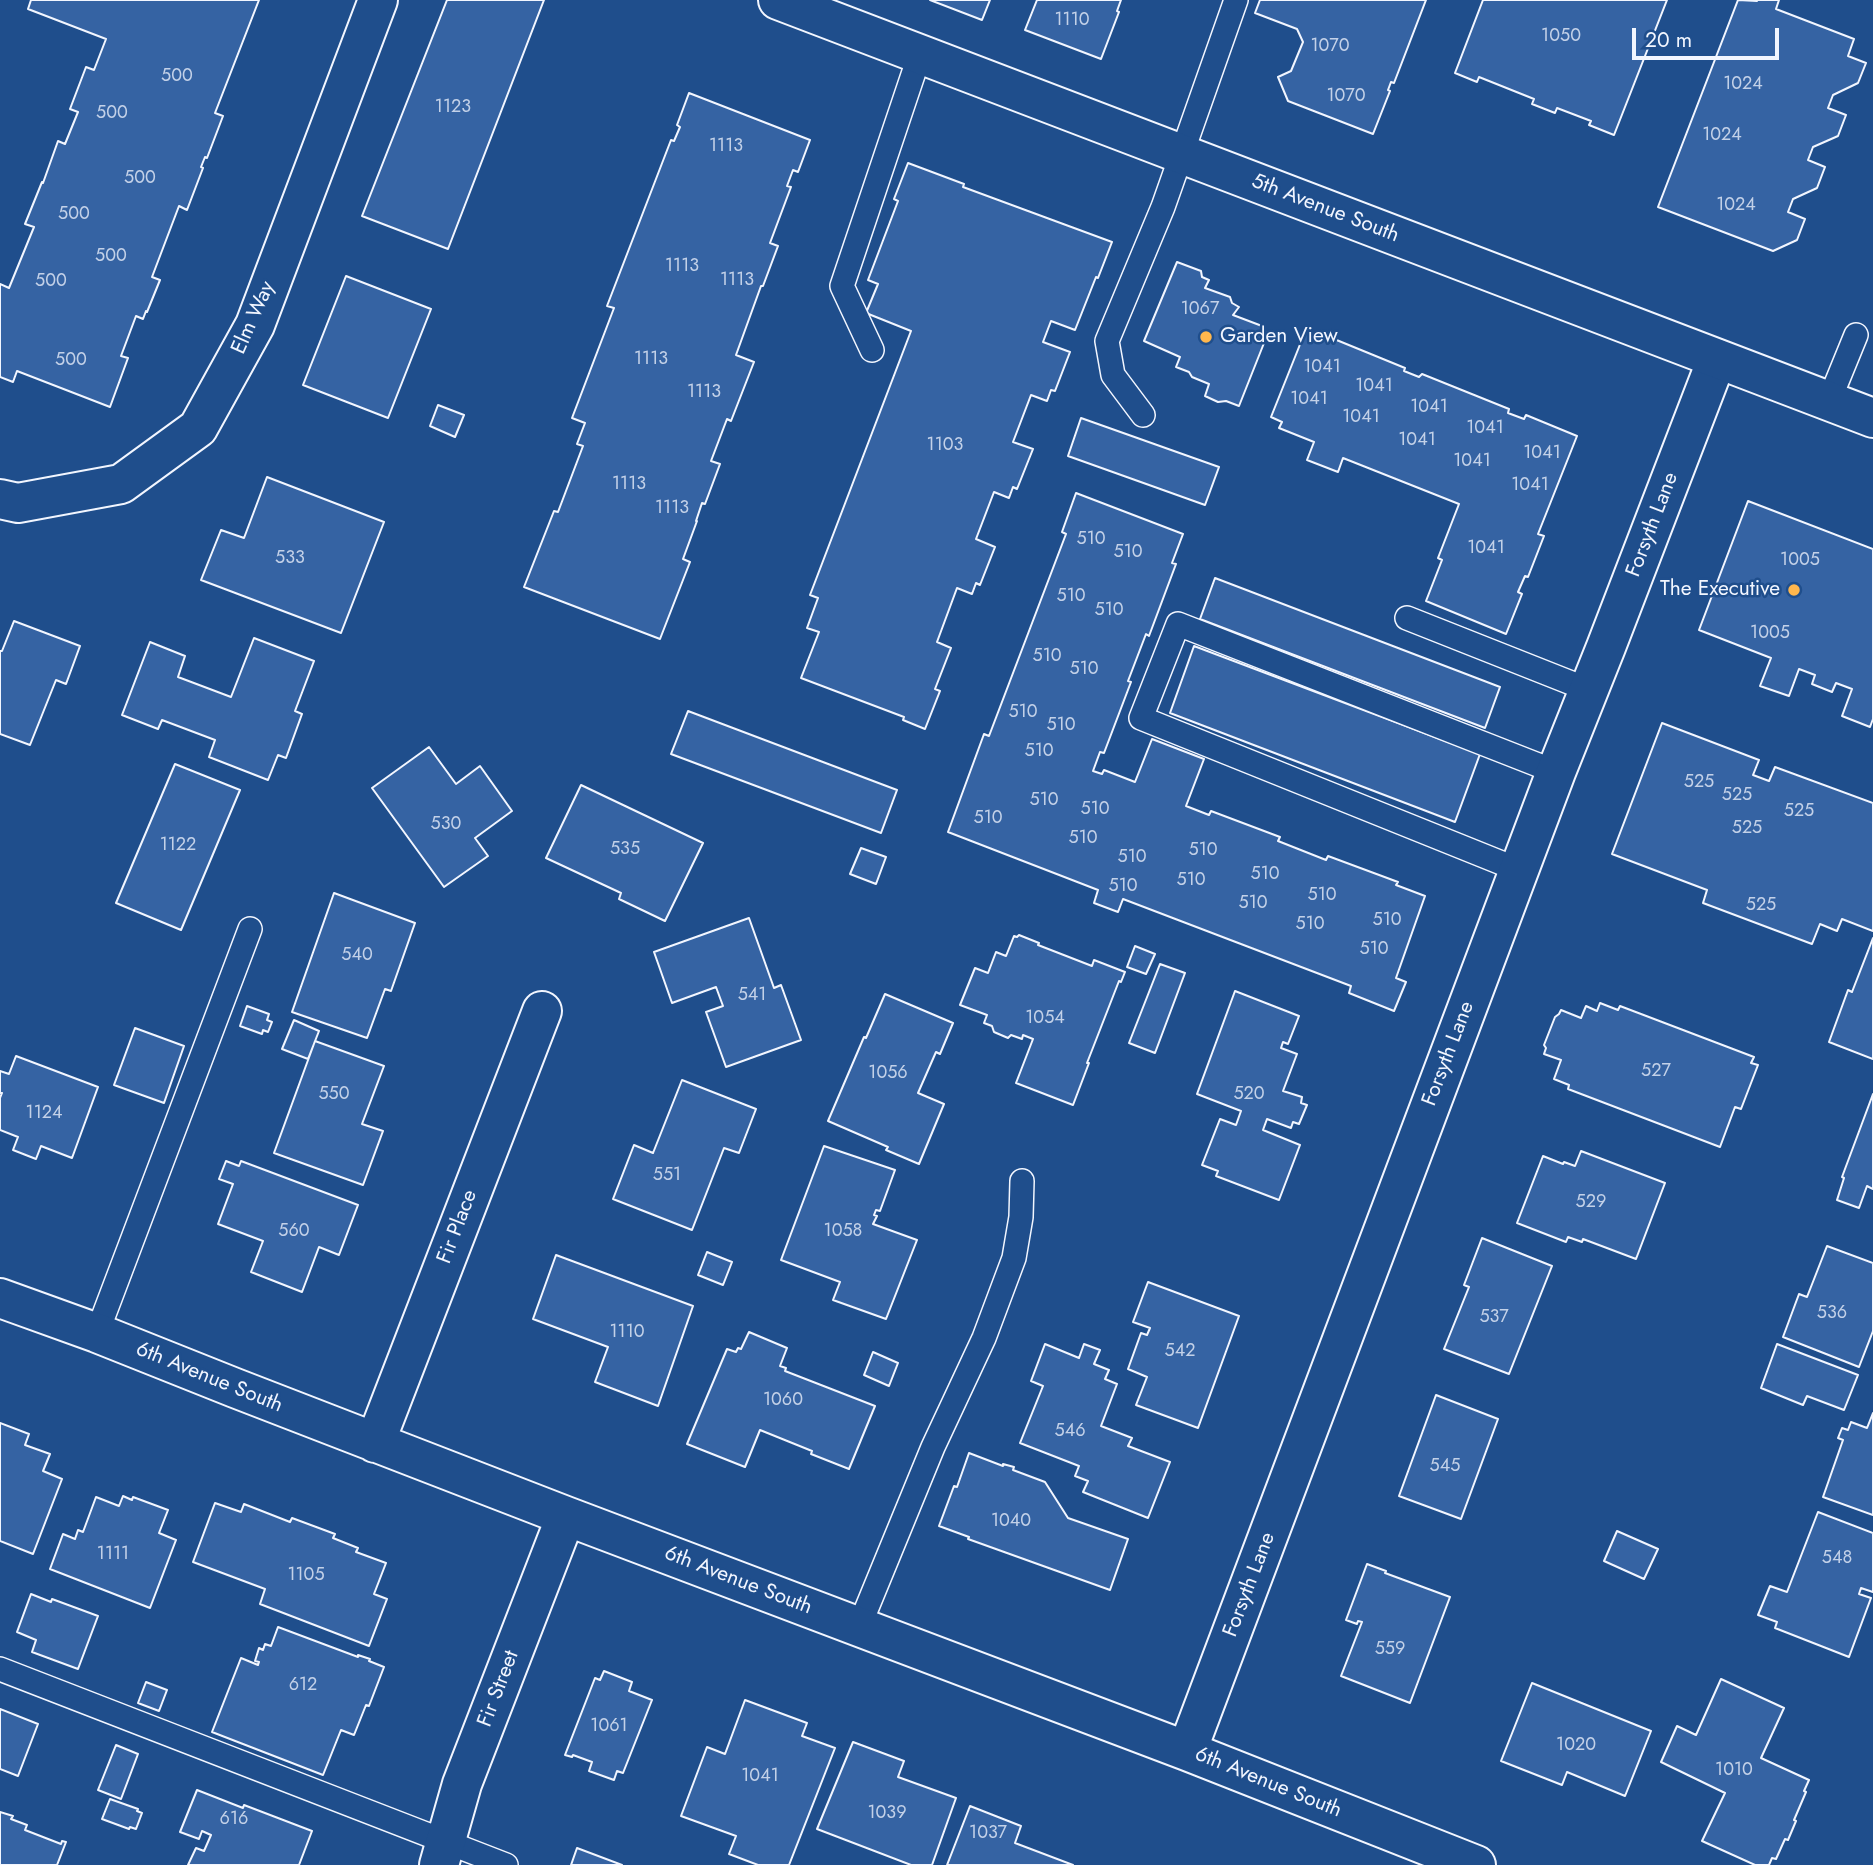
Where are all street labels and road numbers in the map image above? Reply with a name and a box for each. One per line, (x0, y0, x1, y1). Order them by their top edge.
street label: 5th Avenue South (1248, 169, 1402, 249)
street label: Elm Way (227, 278, 281, 358)
street label: Forsyth Lane (1622, 469, 1684, 581)
street label: Forsyth Lane (1418, 998, 1480, 1110)
street label: Fir Place (432, 1187, 484, 1267)
street label: 6th Avenue South (132, 1337, 286, 1419)
street label: Forsyth Lane (1219, 1529, 1281, 1641)
street label: 6th Avenue South (661, 1541, 815, 1621)
street label: Fir Street (473, 1647, 525, 1731)
street label: 6th Avenue South (1191, 1742, 1345, 1824)

